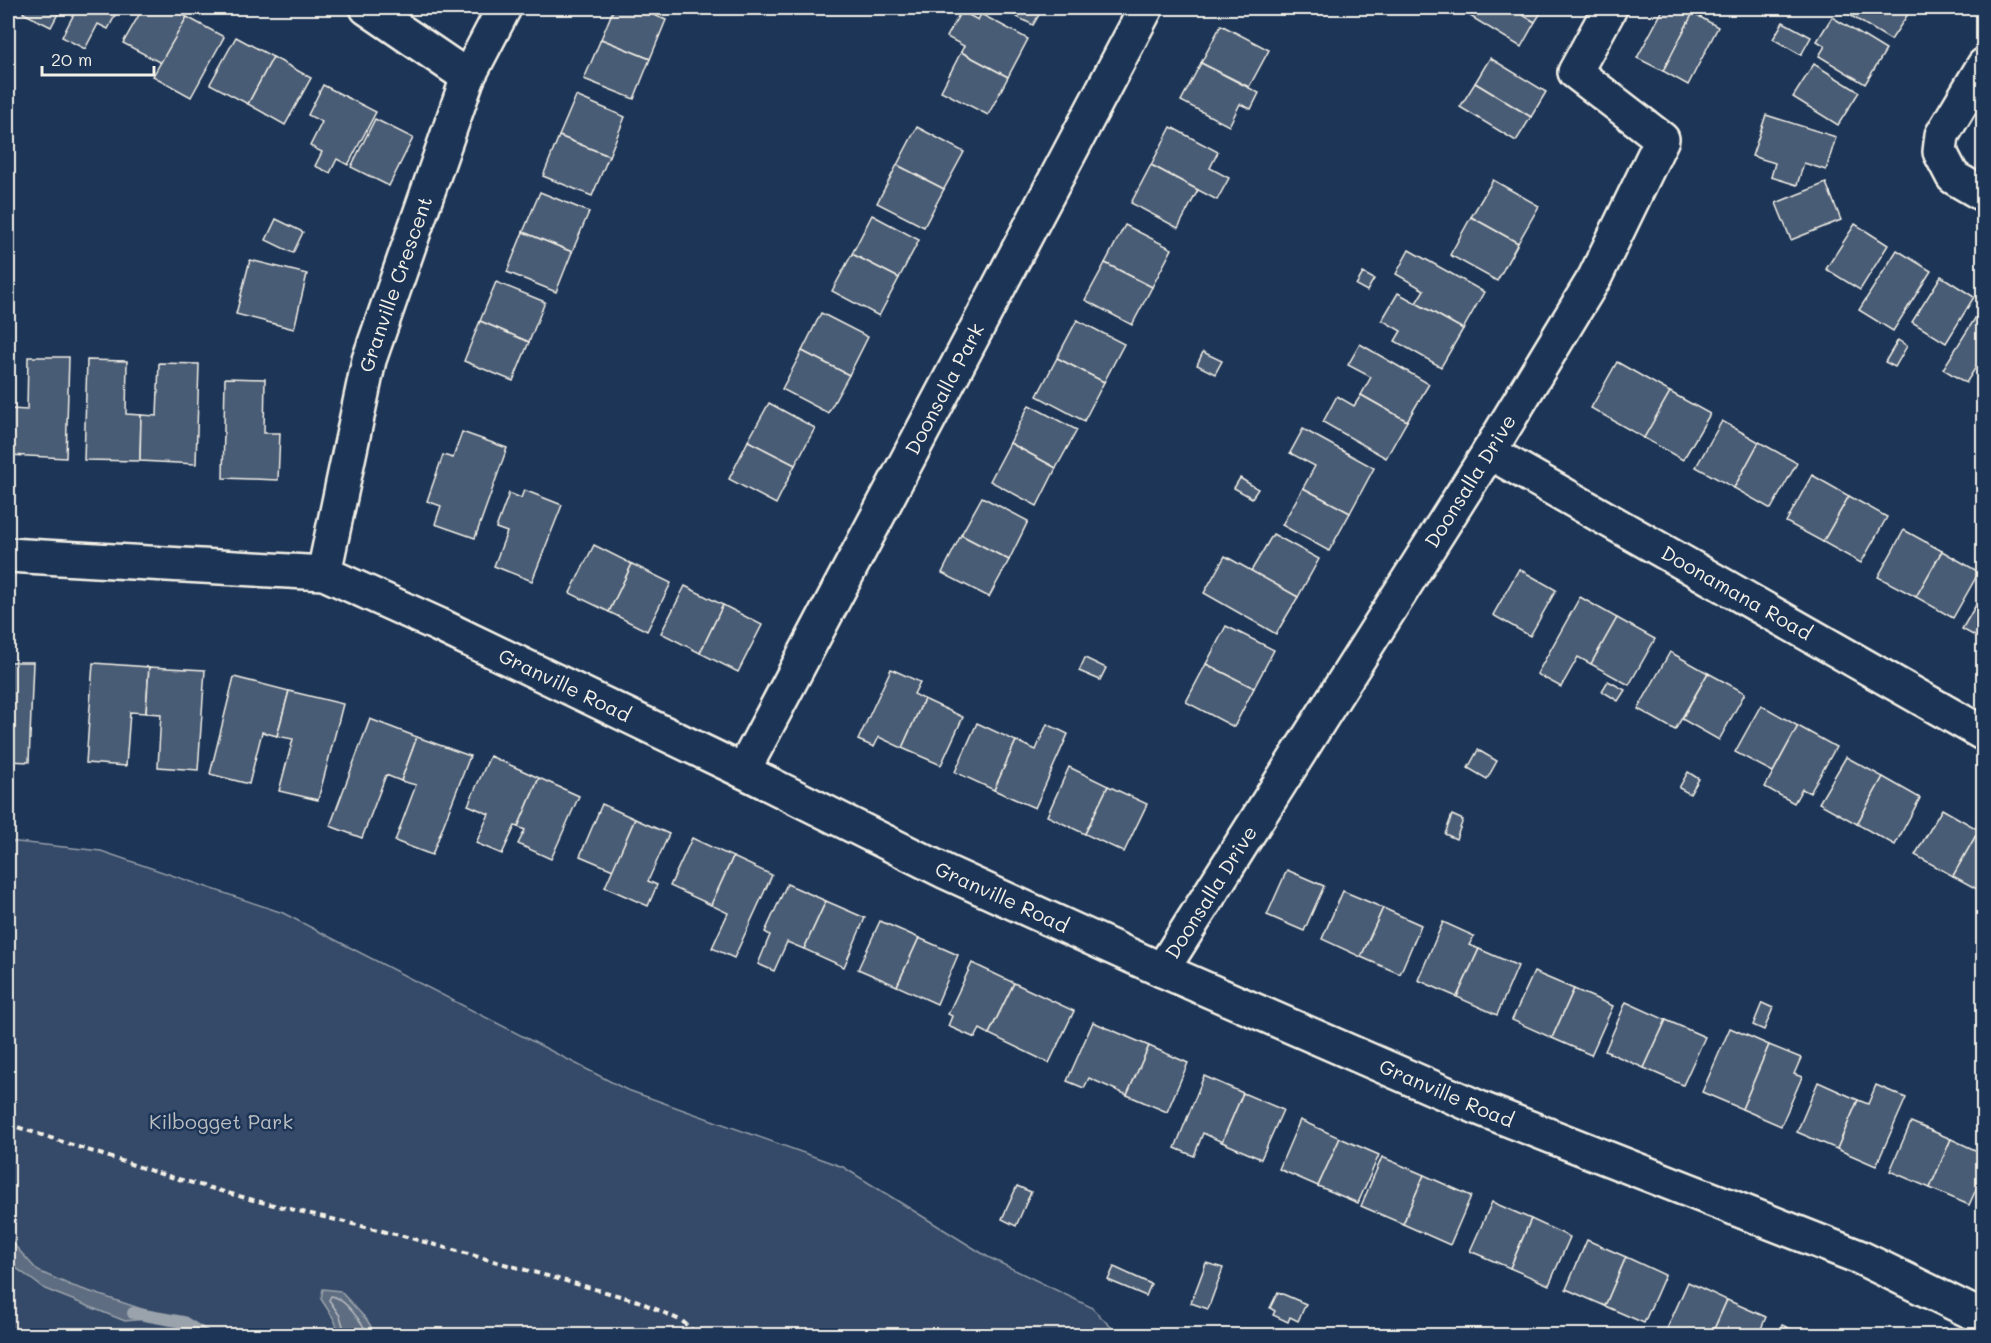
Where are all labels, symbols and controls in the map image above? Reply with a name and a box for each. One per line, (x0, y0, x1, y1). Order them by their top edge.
scale bar (42, 39, 154, 77)
text: 20 m (51, 47, 92, 71)
street label: Granville Crescent (353, 192, 437, 374)
street label: Doonsalla Park (898, 318, 989, 459)
street label: Doonsalla Drive (1418, 409, 1521, 552)
street label: Doonamana Road (1657, 539, 1817, 645)
street label: Granville Road (495, 642, 635, 727)
street label: Doonsalla Drive (1159, 820, 1262, 963)
street label: Granville Road (931, 855, 1073, 938)
street label: Granville Road (1376, 1052, 1518, 1132)
park label: Kilbogget Park (149, 1108, 293, 1134)

